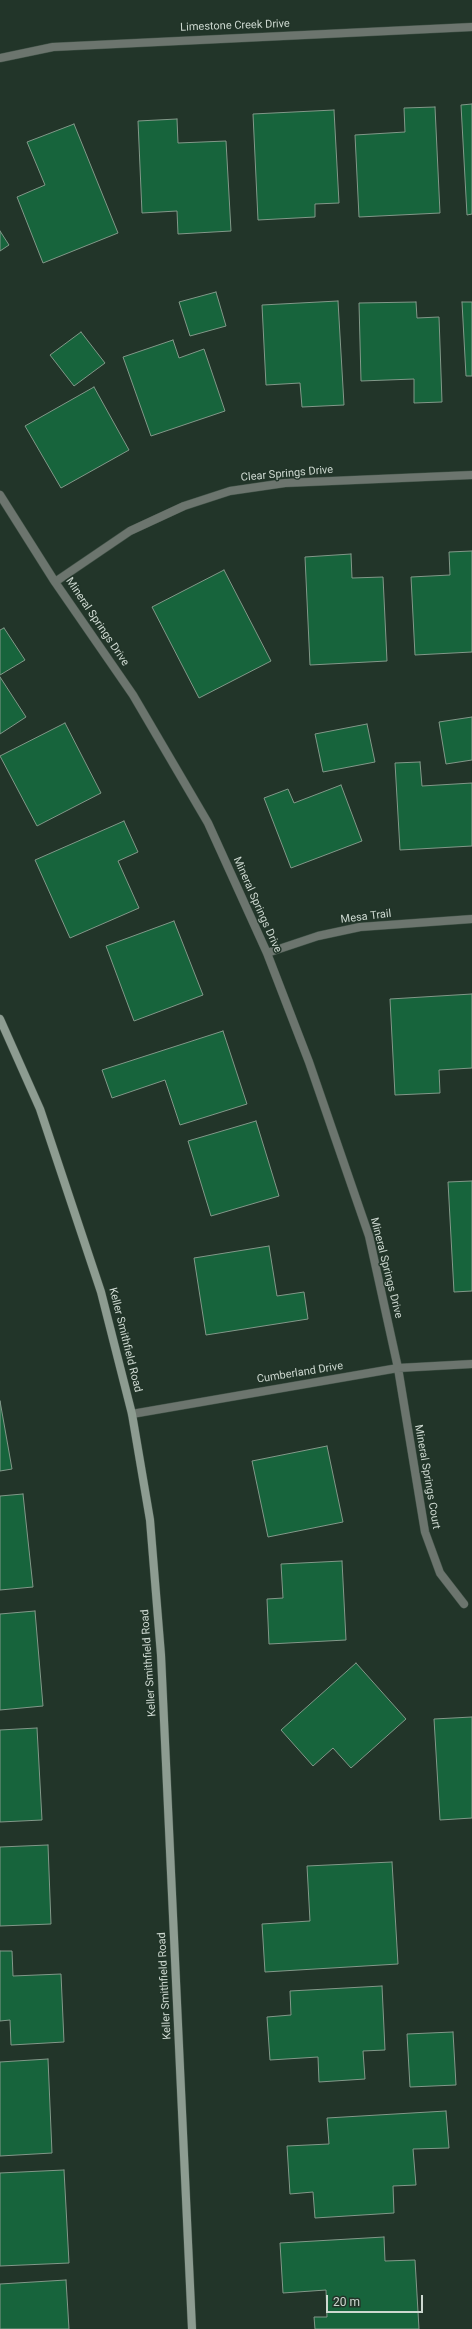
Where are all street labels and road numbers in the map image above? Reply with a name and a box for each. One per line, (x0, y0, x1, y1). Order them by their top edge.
street label: Limestone Creek Drive (180, 17, 290, 35)
street label: Clear Springs Drive (240, 463, 334, 485)
street label: Mineral Springs Drive (63, 575, 131, 669)
street label: Mineral Springs Drive (230, 855, 284, 955)
street label: Mesa Trail (340, 907, 392, 927)
street label: Mineral Springs Drive (367, 1216, 405, 1320)
street label: Keller Smithfield Road (106, 1286, 144, 1394)
street label: Cumberland Drive (256, 1360, 344, 1386)
street label: Mineral Springs Court (411, 1424, 443, 1530)
street label: Keller Smithfield Road (139, 1609, 159, 1717)
street label: Keller Smithfield Road (156, 1932, 174, 2040)

